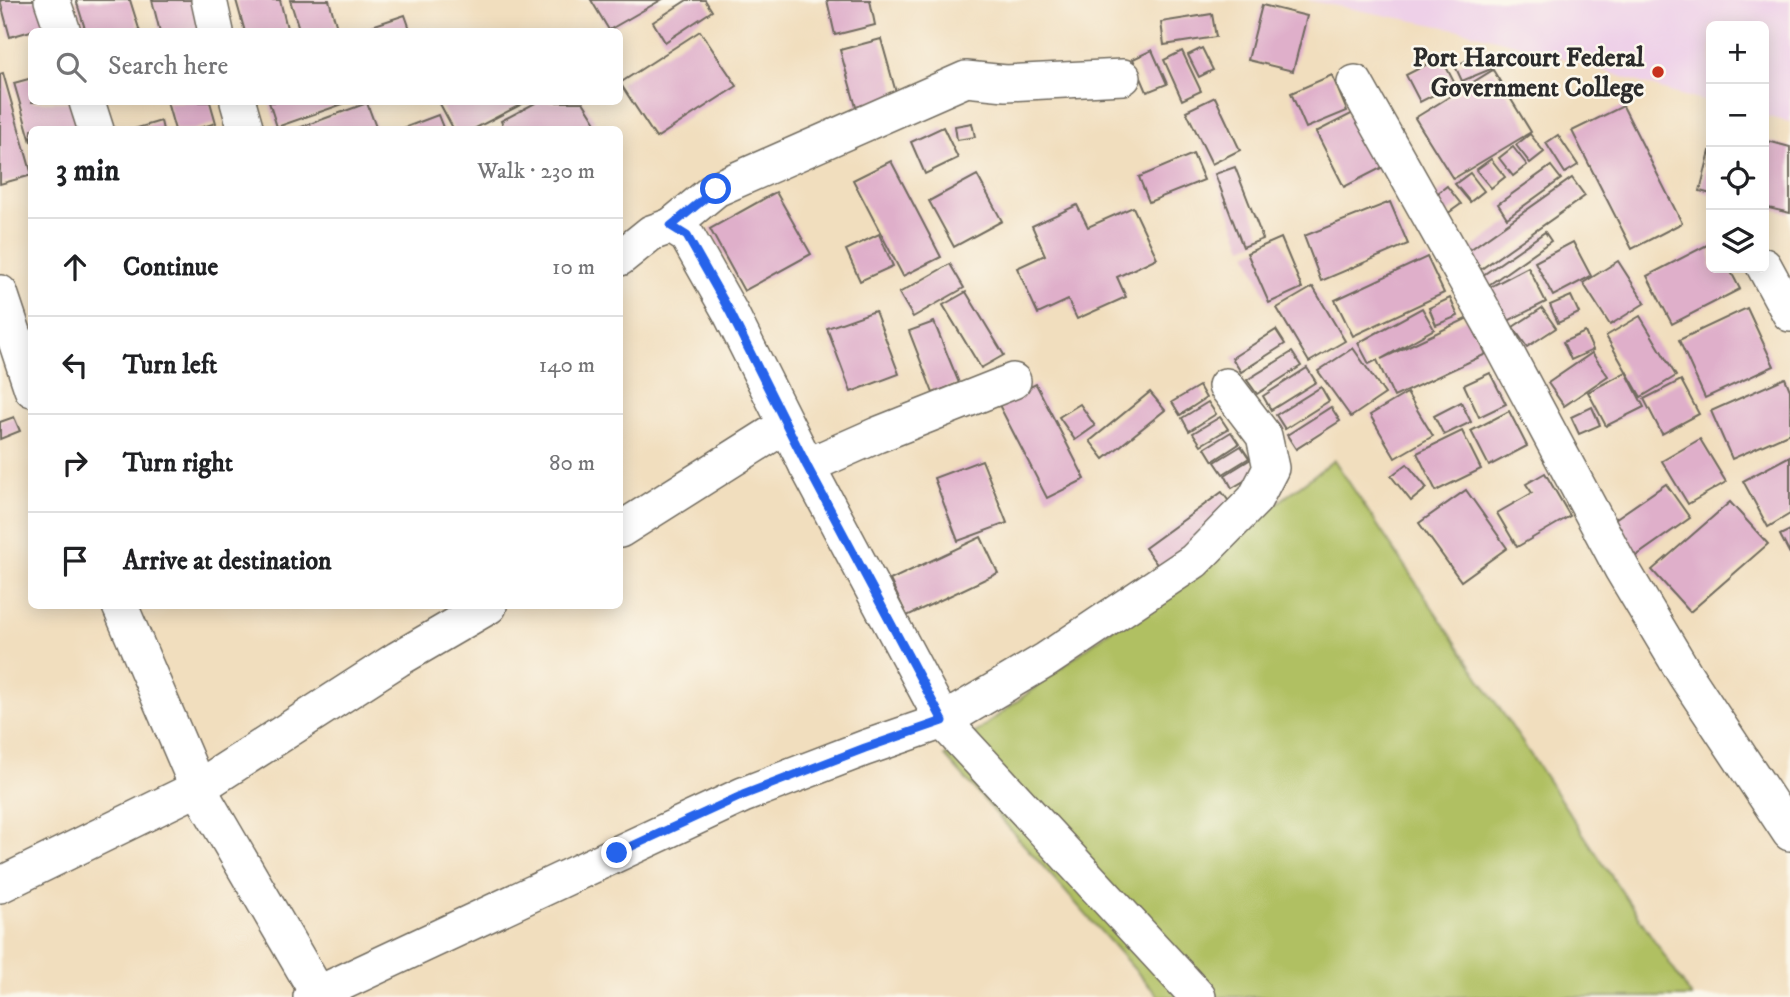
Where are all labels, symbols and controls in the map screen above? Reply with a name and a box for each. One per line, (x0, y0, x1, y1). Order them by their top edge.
map controls (1706, 21, 1769, 273)
button: + (1706, 21, 1769, 84)
search box (28, 28, 623, 105)
place label: Port Harcourt Federal Government College (1412, 42, 1645, 105)
icon: search (52, 48, 90, 86)
text: Search here (108, 50, 228, 83)
marker: Port Harcourt Federal Government College (1650, 64, 1666, 80)
button: − (1706, 84, 1769, 147)
button: locate (1706, 147, 1769, 210)
text: 3 min (56, 153, 120, 190)
text: Walk · 230 m (477, 157, 595, 186)
route start (700, 173, 731, 204)
button: layers (1706, 210, 1769, 273)
icon: ahead (56, 248, 94, 286)
text: Continue (123, 251, 218, 284)
text: 10 m (552, 253, 595, 282)
icon: left (56, 346, 94, 384)
text: Turn left (123, 349, 217, 382)
text: 140 m (539, 351, 595, 380)
icon: right (56, 444, 94, 482)
text: Turn right (123, 447, 233, 480)
text: 80 m (549, 449, 595, 478)
icon: arrive (56, 542, 94, 580)
text: Arrive at destination (123, 545, 332, 578)
route end (601, 837, 632, 868)

